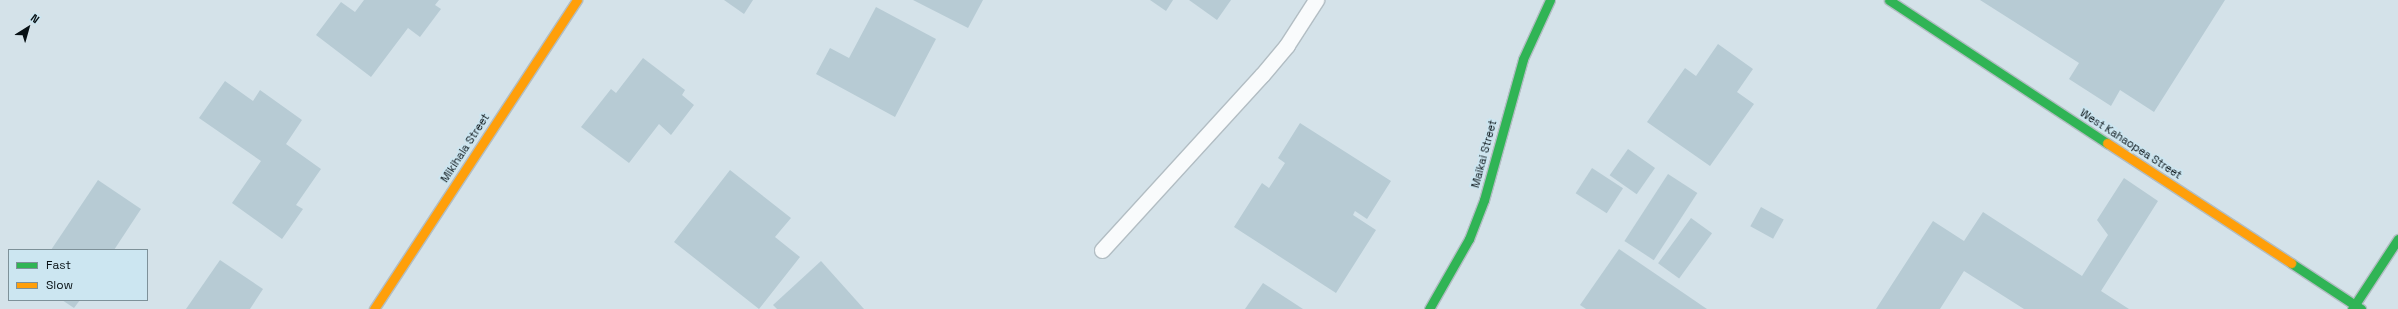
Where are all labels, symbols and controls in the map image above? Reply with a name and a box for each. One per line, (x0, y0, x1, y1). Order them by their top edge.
north arrow (8, 8, 48, 48)
text: N (28, 11, 42, 26)
street label: West Kahaopea Street (2078, 106, 2184, 182)
street label: Mikihala Street (438, 111, 492, 185)
street label: Maikai Street (1469, 119, 1499, 189)
legend (8, 249, 148, 301)
text: Fast (46, 257, 71, 273)
text: Slow (46, 277, 73, 293)

